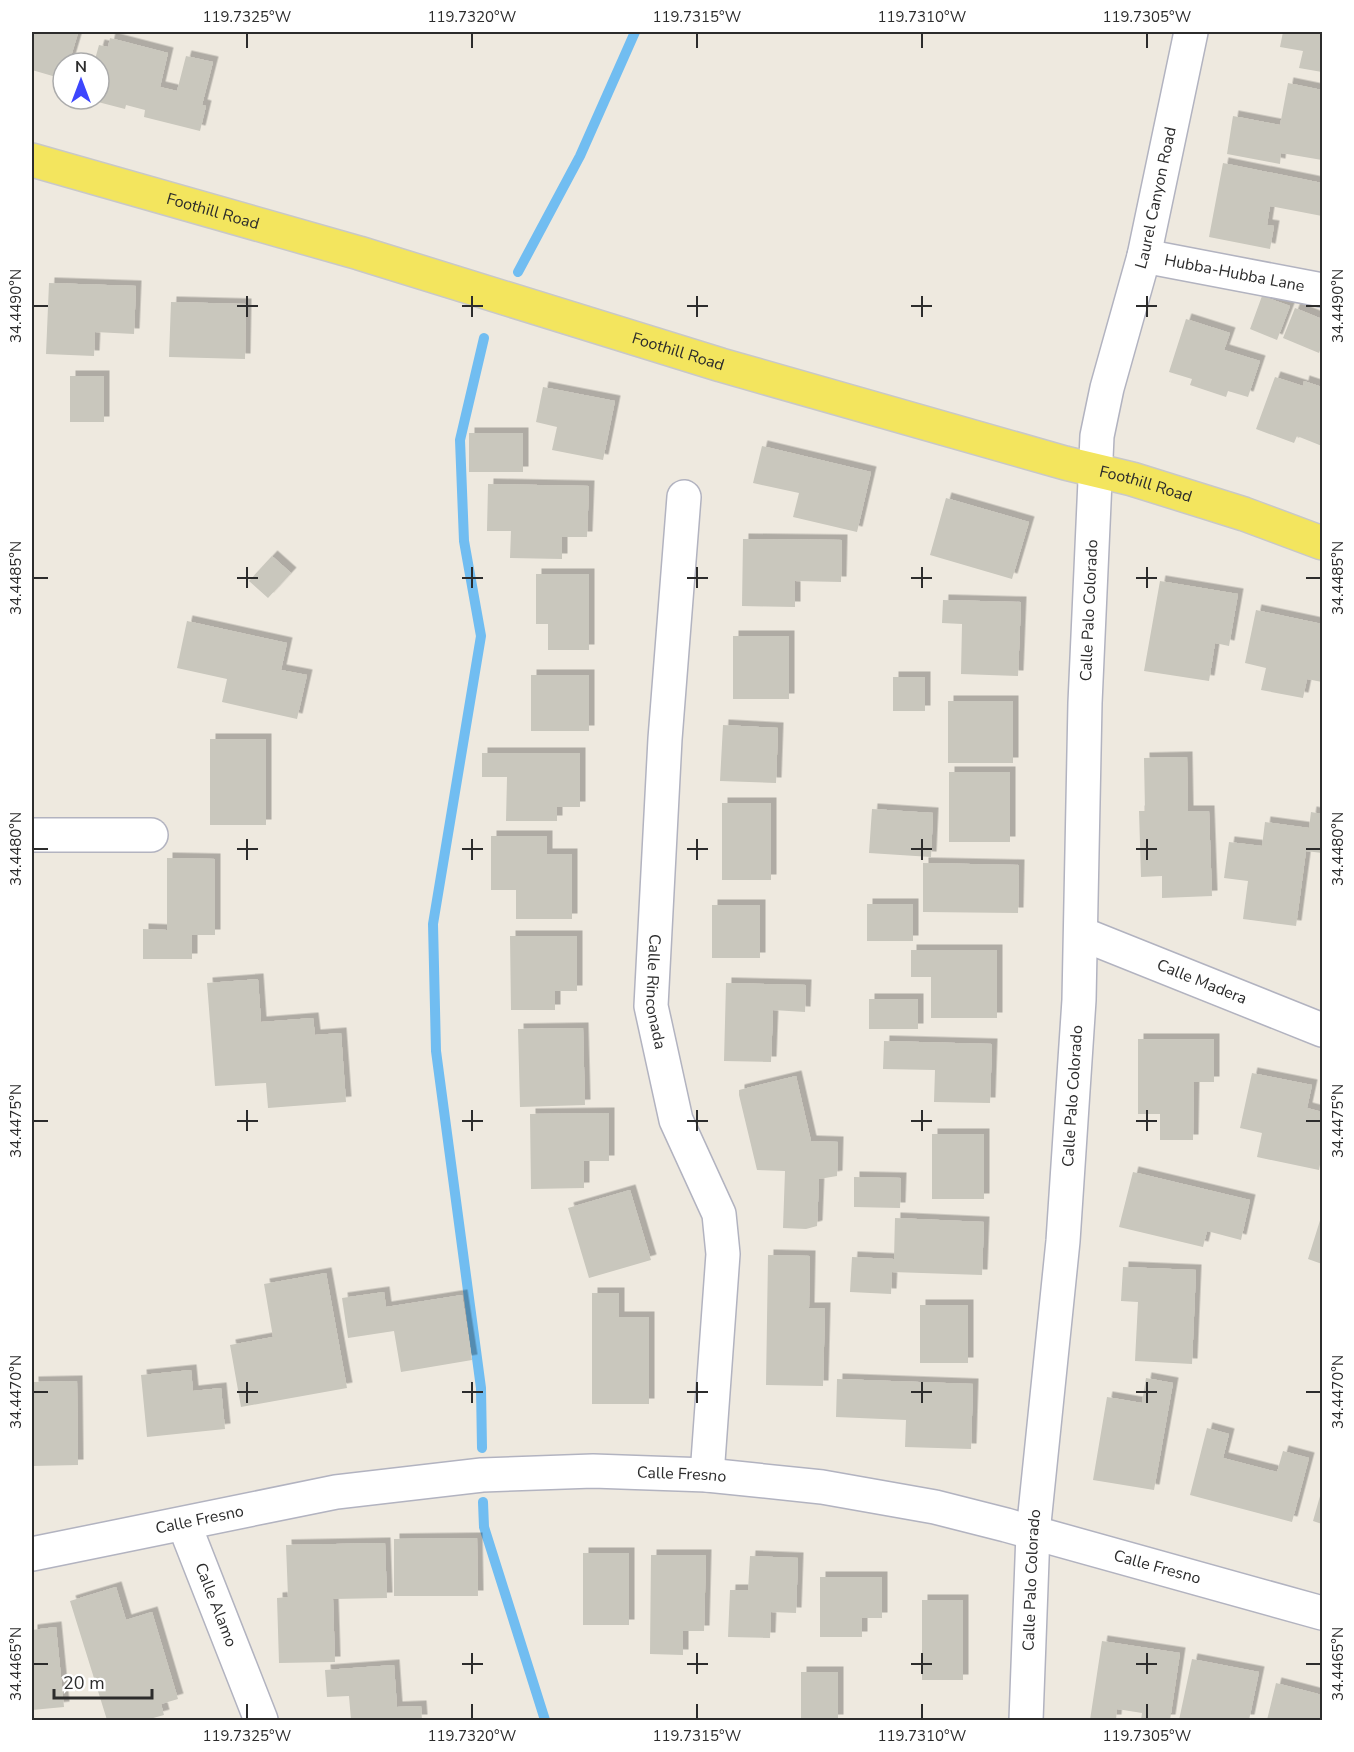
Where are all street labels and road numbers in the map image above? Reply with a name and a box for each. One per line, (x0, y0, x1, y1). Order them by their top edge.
street label: Laurel Canyon Road (1130, 125, 1182, 271)
street label: Foothill Road (164, 188, 262, 235)
street label: Hubba-Hubba Lane (1162, 249, 1306, 297)
street label: Foothill Road (629, 327, 727, 376)
street label: Foothill Road (1097, 461, 1195, 508)
street label: Calle Palo Colorado (1075, 539, 1103, 682)
street label: Calle Rinconada (640, 933, 671, 1051)
street label: Calle Madera (1153, 954, 1250, 1010)
street label: Calle Palo Colorado (1057, 1024, 1088, 1168)
street label: Calle Fresno (637, 1462, 728, 1488)
street label: Calle Fresno (153, 1500, 246, 1540)
street label: Calle Palo Colorado (1018, 1508, 1046, 1651)
street label: Calle Fresno (1111, 1545, 1203, 1590)
street label: Calle Alamo (189, 1560, 242, 1650)

